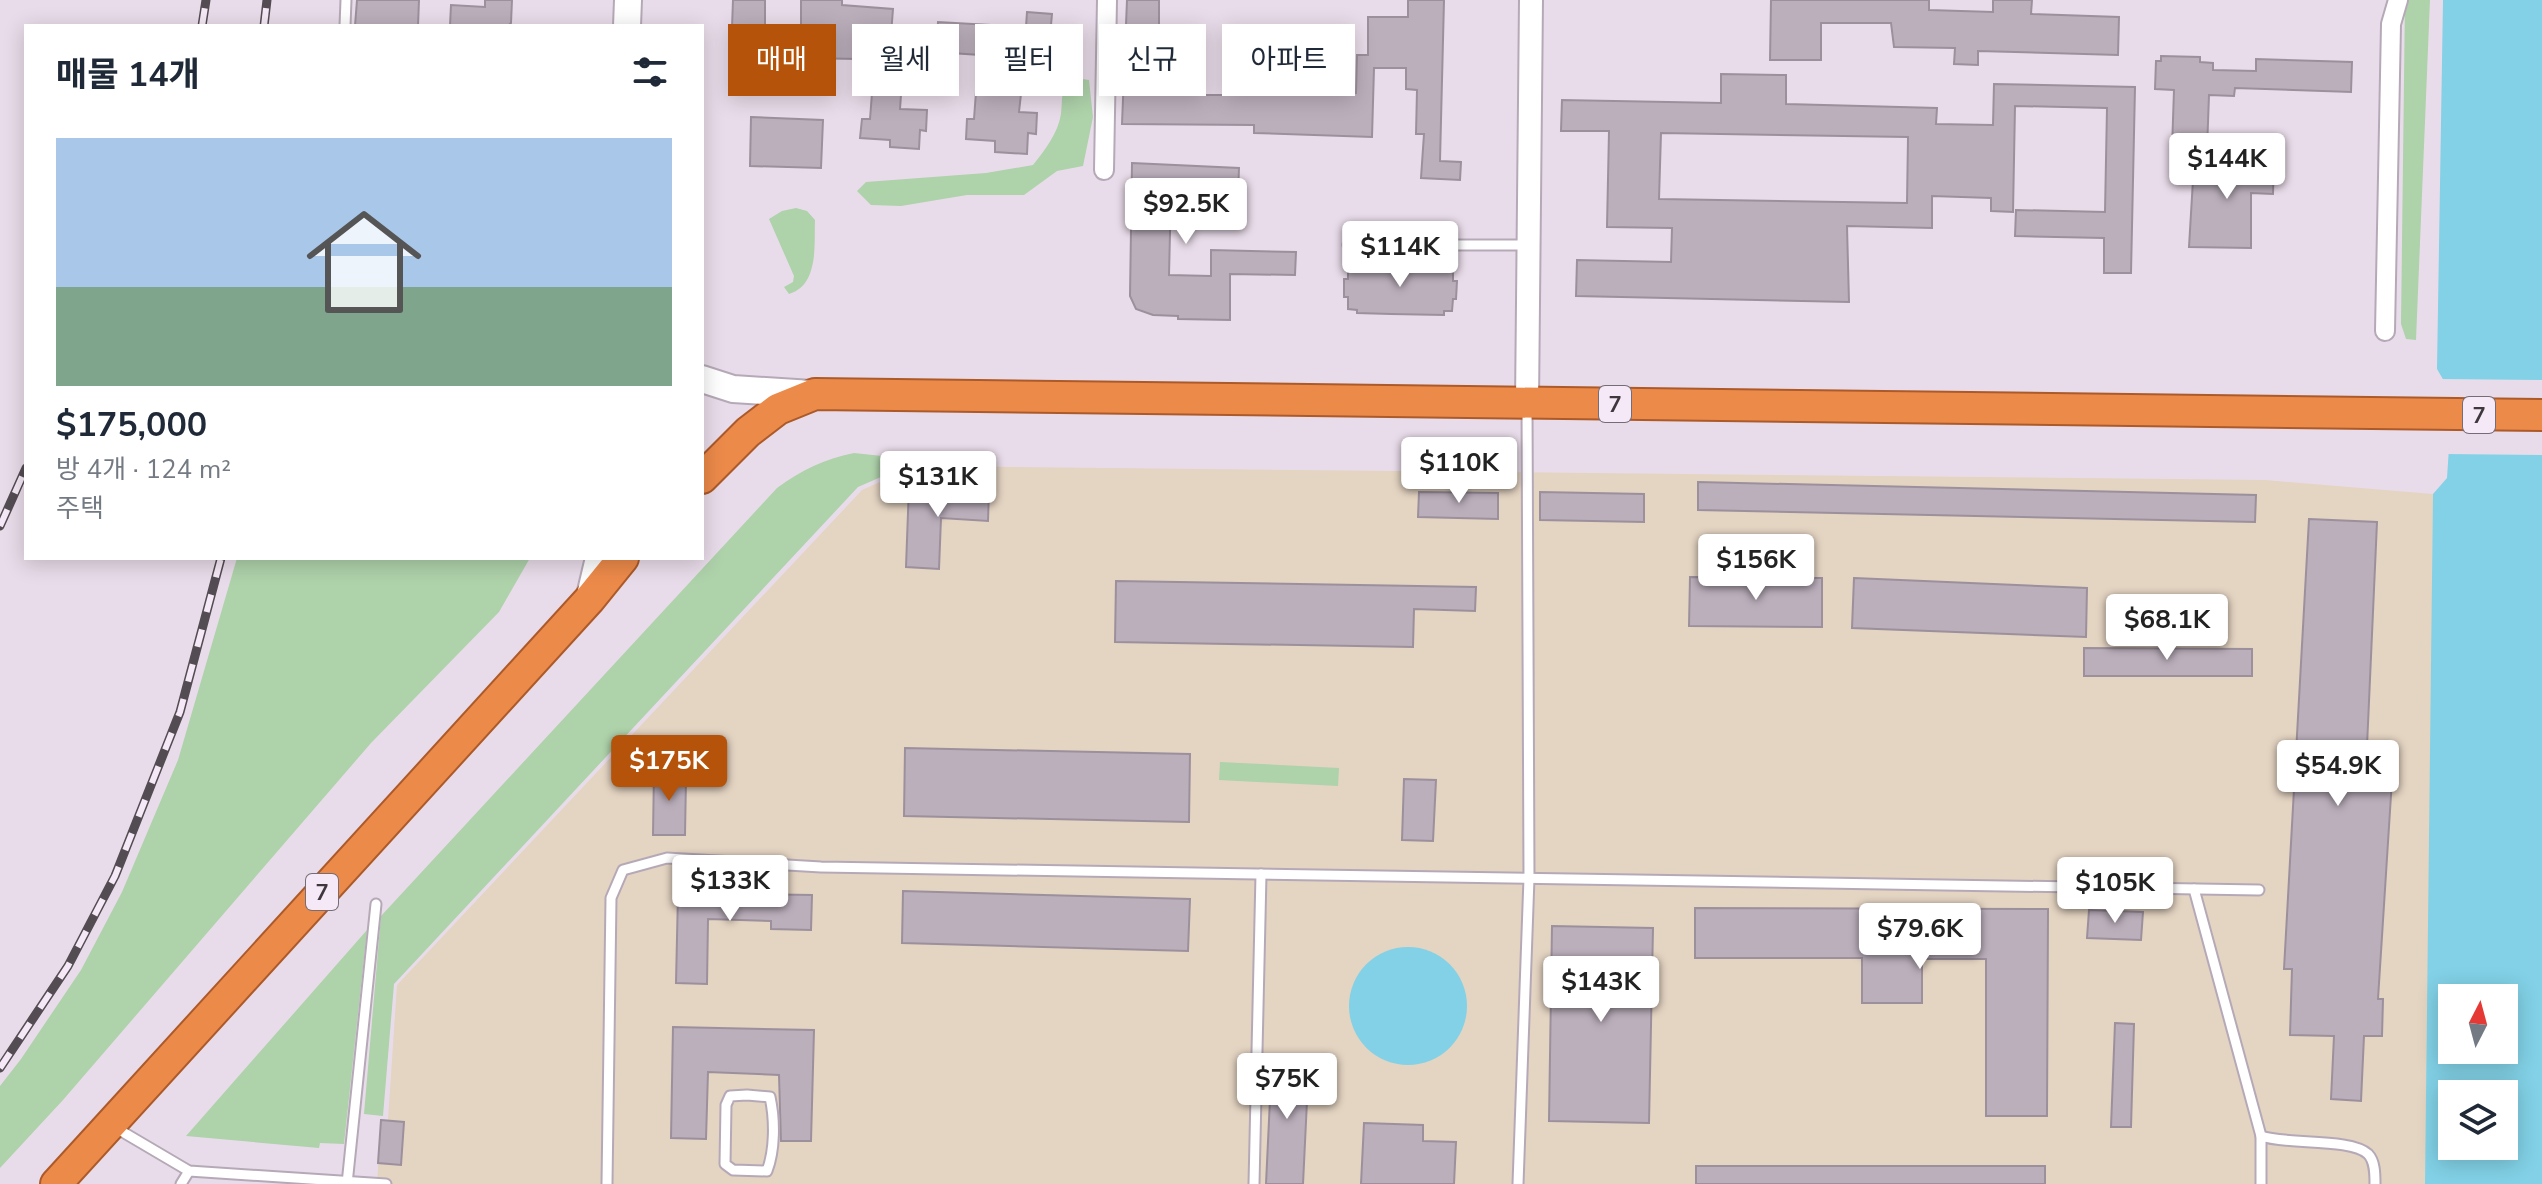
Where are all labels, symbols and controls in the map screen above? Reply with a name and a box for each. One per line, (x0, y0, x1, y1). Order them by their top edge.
chip: 매매 (728, 24, 836, 96)
chip: 월세 (852, 24, 959, 96)
chip: 필터 (975, 24, 1083, 96)
chip: 신규 (1099, 24, 1206, 96)
chip: 아파트 (1222, 24, 1355, 96)
icon: filters (628, 50, 672, 94)
text: 매물 14개 (56, 52, 200, 98)
pin: $144K (2171, 133, 2283, 201)
text: $144K (2187, 141, 2267, 176)
pin: $92.5K (1121, 178, 1251, 246)
text: $92.5K (1143, 186, 1229, 221)
icon: home (292, 190, 436, 334)
pin: $114K (1344, 221, 1456, 289)
text: $114K (1360, 229, 1440, 264)
road number: 7 (1599, 386, 1631, 422)
road number: 7 (2463, 397, 2495, 433)
text: $175,000 (56, 402, 207, 448)
pin: $110K (1403, 437, 1515, 505)
text: $110K (1419, 445, 1499, 480)
pin: $131K (882, 451, 994, 519)
text: 방 4개 · 124 m² (56, 452, 231, 487)
text: $131K (898, 459, 978, 494)
text: 주택 (56, 491, 104, 526)
pin: $156K (1700, 534, 1812, 602)
text: $156K (1716, 542, 1796, 577)
pin: $68.1K (2102, 594, 2232, 662)
text: $68.1K (2124, 602, 2210, 637)
pin: $175K (613, 735, 725, 803)
pin: $54.9K (2273, 740, 2403, 808)
text: $175K (629, 743, 709, 778)
text: $54.9K (2295, 748, 2381, 783)
pin: $133K (674, 855, 786, 923)
pin: $105K (2059, 857, 2171, 925)
text: $133K (690, 863, 770, 898)
text: $105K (2075, 865, 2155, 900)
road number: 7 (306, 874, 338, 910)
pin: $79.6K (1855, 903, 1985, 971)
text: $79.6K (1877, 911, 1963, 946)
pin: $143K (1545, 956, 1657, 1024)
text: $143K (1561, 964, 1641, 999)
north arrow (2438, 984, 2518, 1064)
map controls (2438, 984, 2518, 1160)
pin: $75K (1240, 1053, 1334, 1121)
text: $75K (1255, 1061, 1319, 1096)
button: layers (2438, 1080, 2518, 1160)

